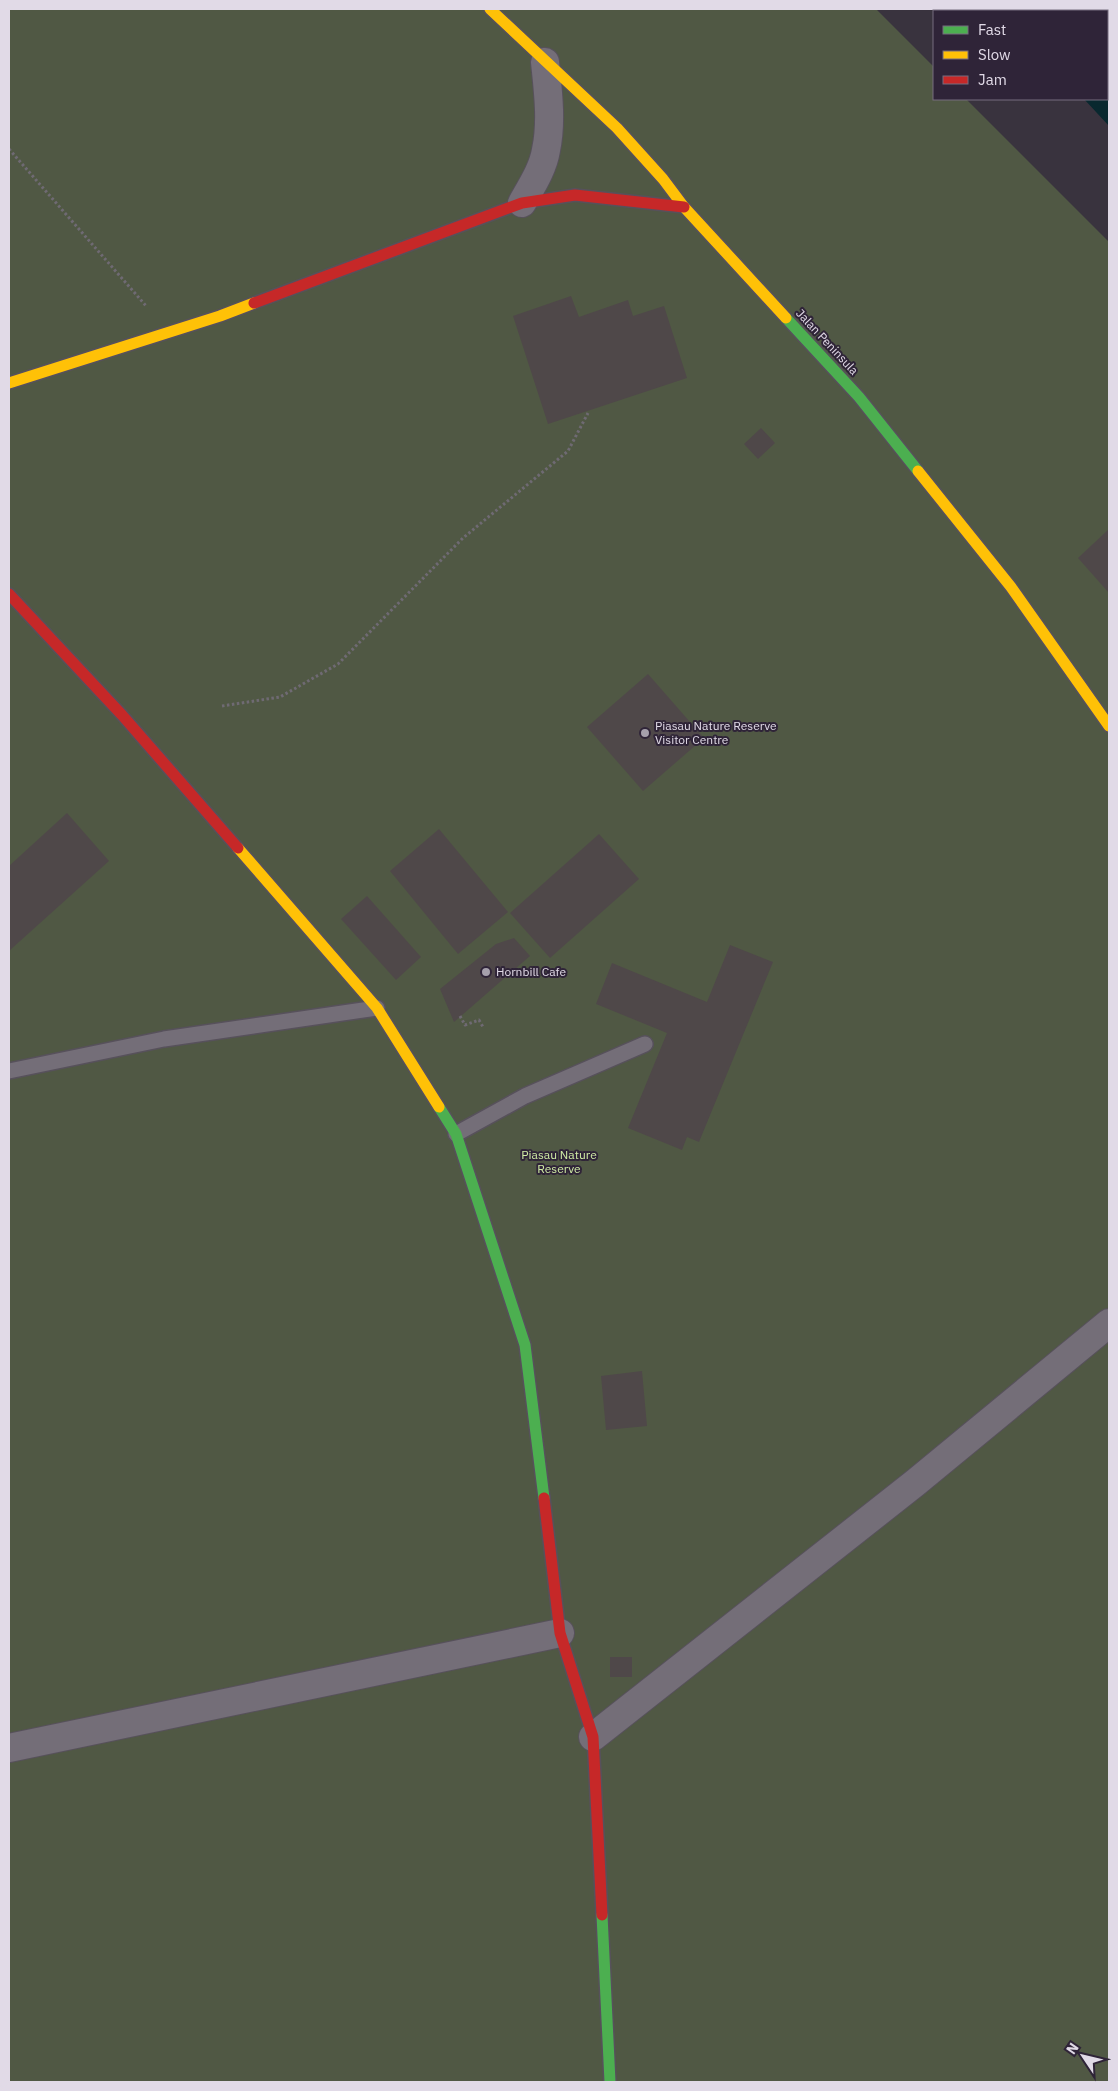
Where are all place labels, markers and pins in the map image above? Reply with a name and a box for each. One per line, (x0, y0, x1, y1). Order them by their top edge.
place label: Piasau Nature Reserve Visitor Centre (655, 718, 777, 747)
marker: Piasau Nature Reserve Visitor Centre (639, 727, 651, 739)
place label: Hornbill Cafe (496, 964, 566, 979)
marker: Hornbill Cafe (480, 966, 492, 978)

